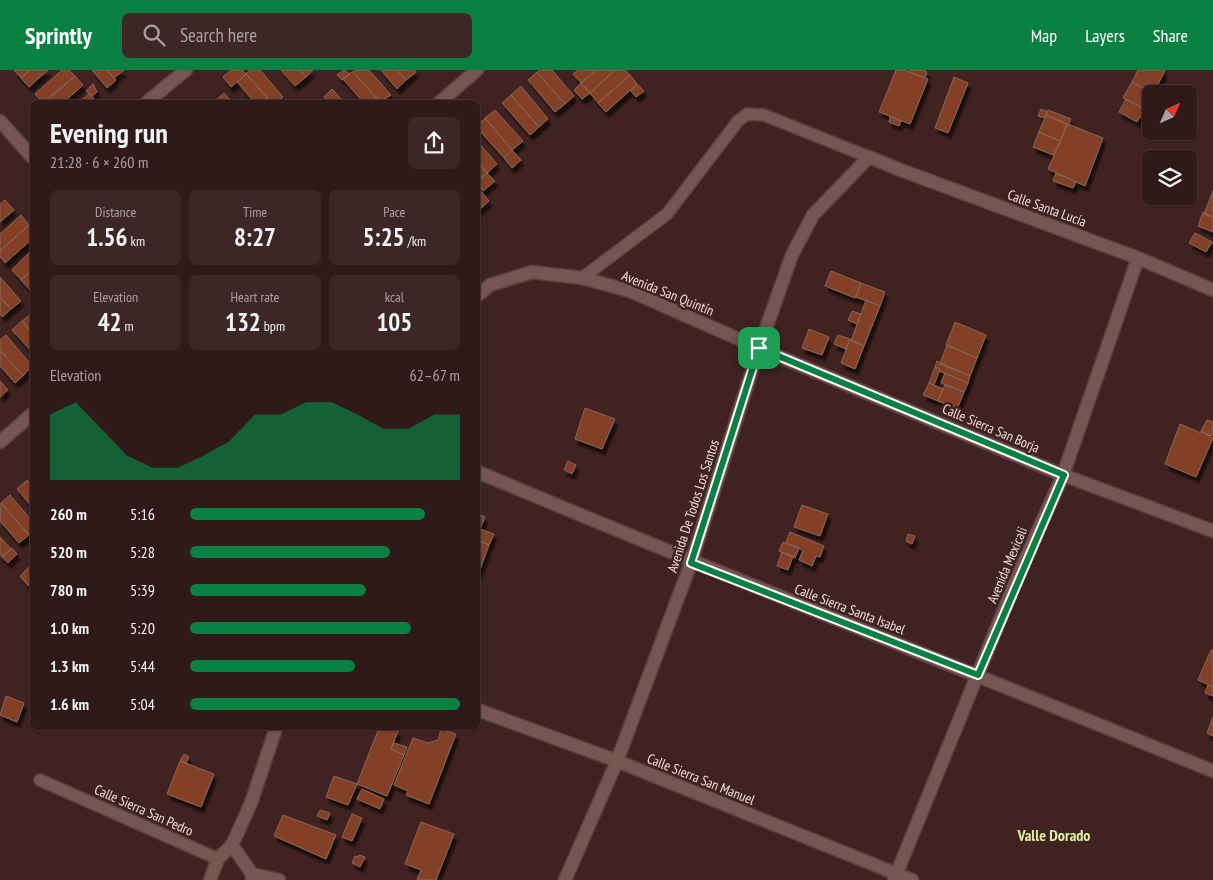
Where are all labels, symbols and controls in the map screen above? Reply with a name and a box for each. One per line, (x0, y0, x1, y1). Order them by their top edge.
search box (122, 13, 472, 58)
text: Sprintly (25, 20, 92, 51)
icon: search (140, 21, 168, 49)
text: Search here (180, 23, 257, 47)
text: Map (1031, 24, 1057, 47)
text: Layers (1085, 24, 1125, 47)
text: Share (1153, 24, 1188, 47)
north arrow (1142, 85, 1198, 140)
map controls (1142, 85, 1197, 205)
text: Evening run (50, 114, 168, 151)
button: share (408, 117, 460, 169)
button: layers (1142, 150, 1197, 205)
text: 21:28 · 6 × 260 m (50, 152, 148, 172)
street label: Calle Santa Lucía (1005, 185, 1089, 231)
text: Distance (95, 203, 136, 221)
text: Time (243, 203, 267, 221)
text: Pace (383, 203, 405, 221)
text: 1.56 (86, 221, 127, 253)
text: 8:27 (234, 221, 276, 253)
text: 5:25 (362, 221, 405, 253)
text: km (127, 232, 145, 250)
text: /km (405, 232, 426, 250)
street label: Avenida San Quintín (619, 266, 717, 320)
text: Elevation (93, 288, 138, 306)
text: Heart rate (231, 288, 279, 306)
text: kcal (385, 288, 404, 306)
text: 42 (98, 306, 122, 338)
text: 132 (225, 306, 261, 338)
text: 105 (376, 306, 412, 338)
text: m (122, 317, 134, 335)
text: bpm (261, 317, 285, 335)
pin (738, 327, 780, 369)
icon: arrive (745, 334, 773, 362)
text: Elevation (50, 365, 101, 385)
text: 62–67 m (410, 365, 460, 385)
street label: Calle Sierra San Borja (940, 399, 1042, 457)
street label: Avenida De Todos Los Santos (663, 437, 723, 575)
text: 260 m (50, 504, 87, 524)
text: 5:16 (130, 504, 155, 524)
street label: Avenida Mexicali (983, 524, 1031, 606)
text: 520 m (50, 542, 87, 562)
text: 5:28 (130, 542, 155, 562)
text: 780 m (50, 580, 87, 600)
text: 5:39 (130, 580, 155, 600)
street label: Calle Sierra Santa Isabel (792, 580, 909, 639)
text: 1.0 km (50, 618, 89, 638)
text: 5:20 (130, 618, 155, 638)
text: 1.3 km (50, 656, 89, 676)
text: 5:44 (130, 656, 155, 676)
text: 1.6 km (50, 694, 89, 714)
text: 5:04 (130, 694, 155, 714)
street label: Calle Sierra San Manuel (644, 749, 758, 809)
street label: Calle Sierra San Pedro (92, 780, 196, 840)
district label: Valle Dorado (1016, 825, 1091, 845)

